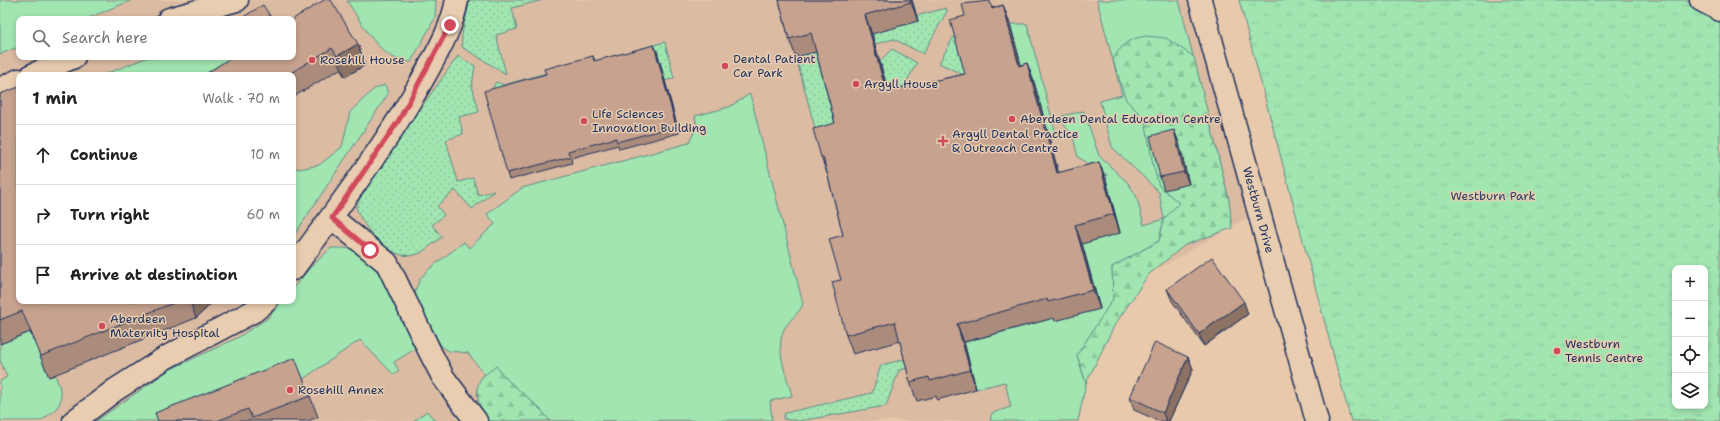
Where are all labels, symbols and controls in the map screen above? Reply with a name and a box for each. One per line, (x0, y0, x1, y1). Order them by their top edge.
search box (16, 16, 296, 60)
route end (441, 16, 459, 34)
icon: search (30, 27, 52, 49)
text: Search here (62, 28, 148, 48)
place label: Dental Patient Car Park (733, 51, 816, 81)
place label: Rosehill House (320, 52, 405, 68)
marker: Rosehill House (307, 55, 317, 65)
marker: Dental Patient Car Park (720, 61, 730, 71)
place label: Argyll House (864, 76, 939, 92)
marker: Argyll House (851, 79, 861, 89)
text: 1 min (32, 87, 77, 109)
text: Walk · 70 m (203, 90, 280, 107)
place label: Life Sciences Innovation Building (592, 106, 706, 136)
place label: Aberdeen Dental Education Centre (1020, 111, 1221, 127)
marker: Aberdeen Dental Education Centre (1007, 114, 1017, 124)
marker: Life Sciences Innovation Building (579, 116, 589, 126)
place label: Argyll Dental Practice & Outreach Centre (952, 126, 1079, 156)
marker: Argyll Dental Practice & Outreach Centre (937, 135, 949, 147)
icon: ahead (32, 144, 54, 166)
text: Continue (70, 145, 138, 165)
text: 10 m (250, 146, 280, 163)
street label: Westburn Drive (1239, 165, 1278, 255)
park label: Westburn Park (1451, 188, 1536, 204)
icon: right (32, 204, 54, 226)
text: Turn right (70, 205, 150, 225)
text: 60 m (247, 206, 280, 223)
route start (361, 241, 379, 259)
icon: arrive (32, 264, 54, 286)
text: Arrive at destination (70, 265, 238, 285)
map controls (1672, 265, 1708, 409)
button: + (1672, 265, 1708, 301)
button: − (1672, 301, 1708, 337)
place label: Aberdeen Maternity Hospital (110, 311, 220, 341)
marker: Aberdeen Maternity Hospital (97, 321, 107, 331)
place label: Westburn Tennis Centre (1565, 336, 1644, 366)
button: locate (1672, 337, 1708, 373)
marker: Westburn Tennis Centre (1552, 346, 1562, 356)
button: layers (1672, 373, 1708, 409)
place label: Rosehill Annex (298, 382, 384, 398)
marker: Rosehill Annex (285, 385, 295, 395)

